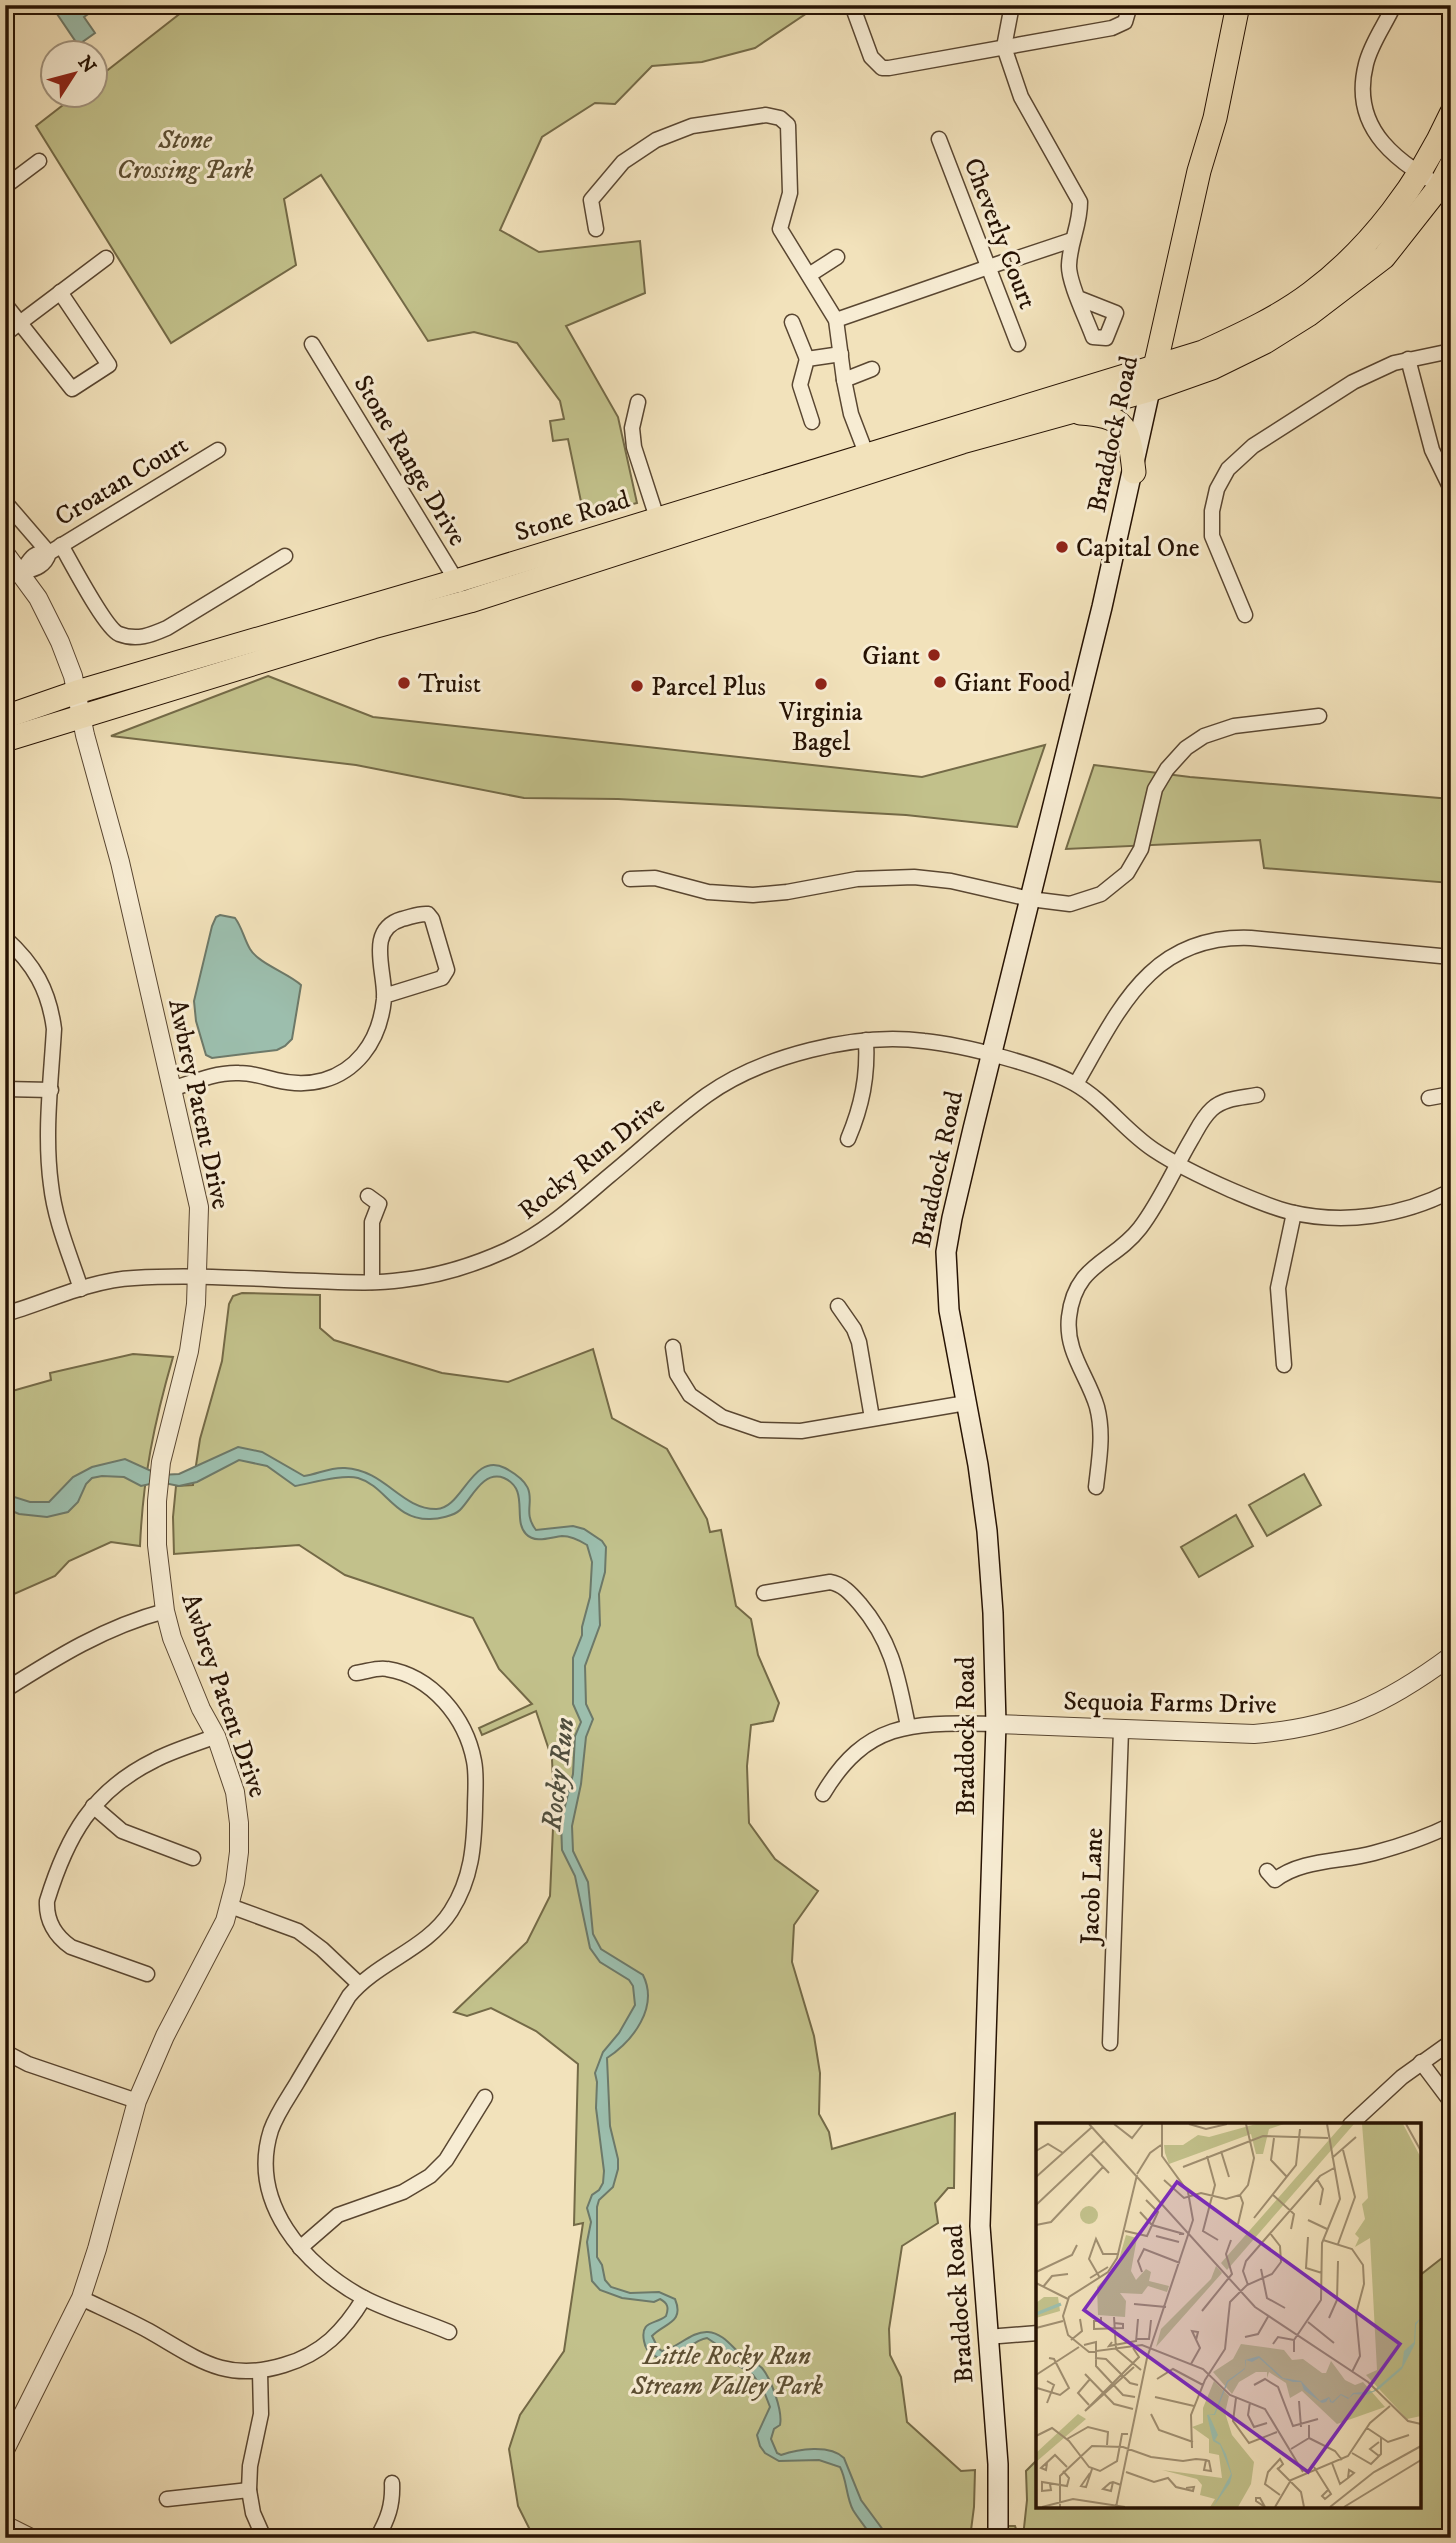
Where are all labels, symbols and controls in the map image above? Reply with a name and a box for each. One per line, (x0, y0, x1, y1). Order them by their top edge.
north arrow (38, 38, 108, 108)
text: N (73, 52, 101, 78)
park label: Stone Crossing Park (117, 124, 254, 187)
street label: Cheverly Court (956, 153, 1044, 314)
street label: Braddock Road (1081, 353, 1146, 516)
street label: Stone Range Drive (346, 369, 474, 552)
street label: Croatan Court (49, 429, 194, 534)
street label: Stone Road (511, 483, 634, 550)
place label: Capital One (1076, 532, 1199, 565)
marker: Capital One (1054, 539, 1070, 555)
place label: Giant (862, 640, 920, 673)
marker: Giant (926, 647, 942, 663)
place label: Giant Food (954, 667, 1071, 700)
place label: Truist (418, 668, 481, 701)
place label: Parcel Plus (651, 671, 766, 704)
marker: Giant Food (932, 674, 948, 690)
marker: Truist (396, 675, 412, 691)
marker: Virginia Bagel (813, 676, 829, 692)
marker: Parcel Plus (629, 678, 645, 694)
place label: Virginia Bagel (778, 696, 863, 759)
street label: Awbrey Patent Drive (160, 996, 237, 1212)
street label: Braddock Road (906, 1088, 971, 1251)
street label: Rocky Run Drive (512, 1089, 672, 1227)
street label: Awbrey Patent Drive (173, 1589, 274, 1802)
street label: Braddock Road (950, 1656, 983, 1816)
street label: Sequoia Farms Drive (1063, 1685, 1277, 1722)
water label: Rocky Run (534, 1716, 583, 1834)
street label: Jacob Lane (1074, 1827, 1111, 1947)
inset map (1036, 2123, 1421, 2508)
street label: Braddock Road (937, 2223, 982, 2384)
park label: Little Rocky Run Stream Valley Park (630, 2340, 823, 2403)

